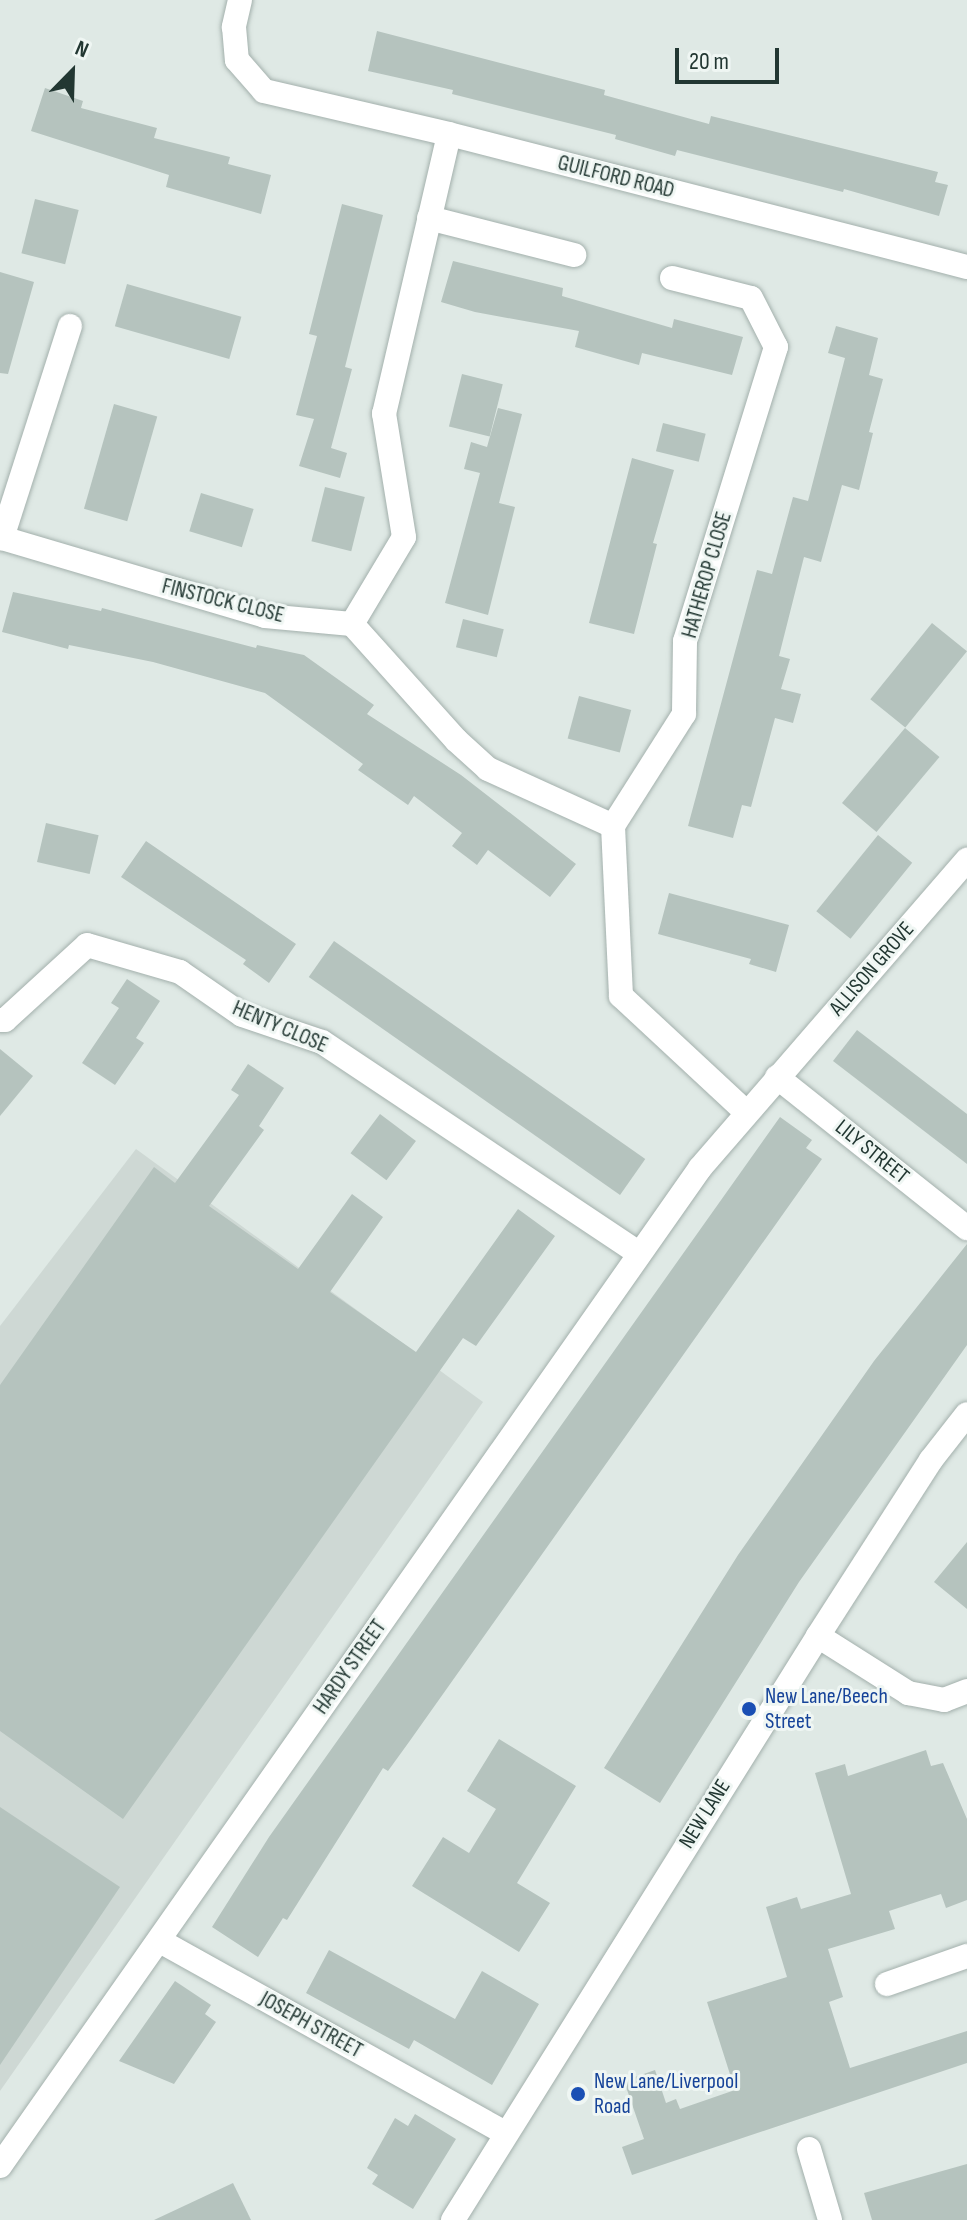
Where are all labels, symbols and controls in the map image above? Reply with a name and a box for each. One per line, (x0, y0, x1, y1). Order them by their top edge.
north arrow (32, 32, 112, 112)
scale bar (679, 32, 783, 82)
text: N (71, 35, 92, 64)
text: 20 m (689, 47, 729, 76)
street label: GUILFORD ROAD (555, 150, 677, 204)
street label: HATHEROP CLOSE (676, 509, 738, 641)
street label: FINSTOCK CLOSE (159, 573, 287, 629)
street label: ALLISON GROVE (824, 917, 920, 1021)
street label: HENTY CLOSE (228, 995, 332, 1059)
street label: LILY STREET (830, 1114, 914, 1190)
street label: HARDY STREET (308, 1615, 392, 1719)
place label: New Lane/Beech Street (765, 1683, 888, 1734)
marker: New Lane/Beech Street (740, 1700, 758, 1718)
street label: NEW LANE (674, 1775, 736, 1853)
street label: JOSEPH STREET (255, 1986, 367, 2064)
place label: New Lane/Liverpool Road (594, 2068, 738, 2120)
marker: New Lane/Liverpool Road (569, 2085, 587, 2103)

